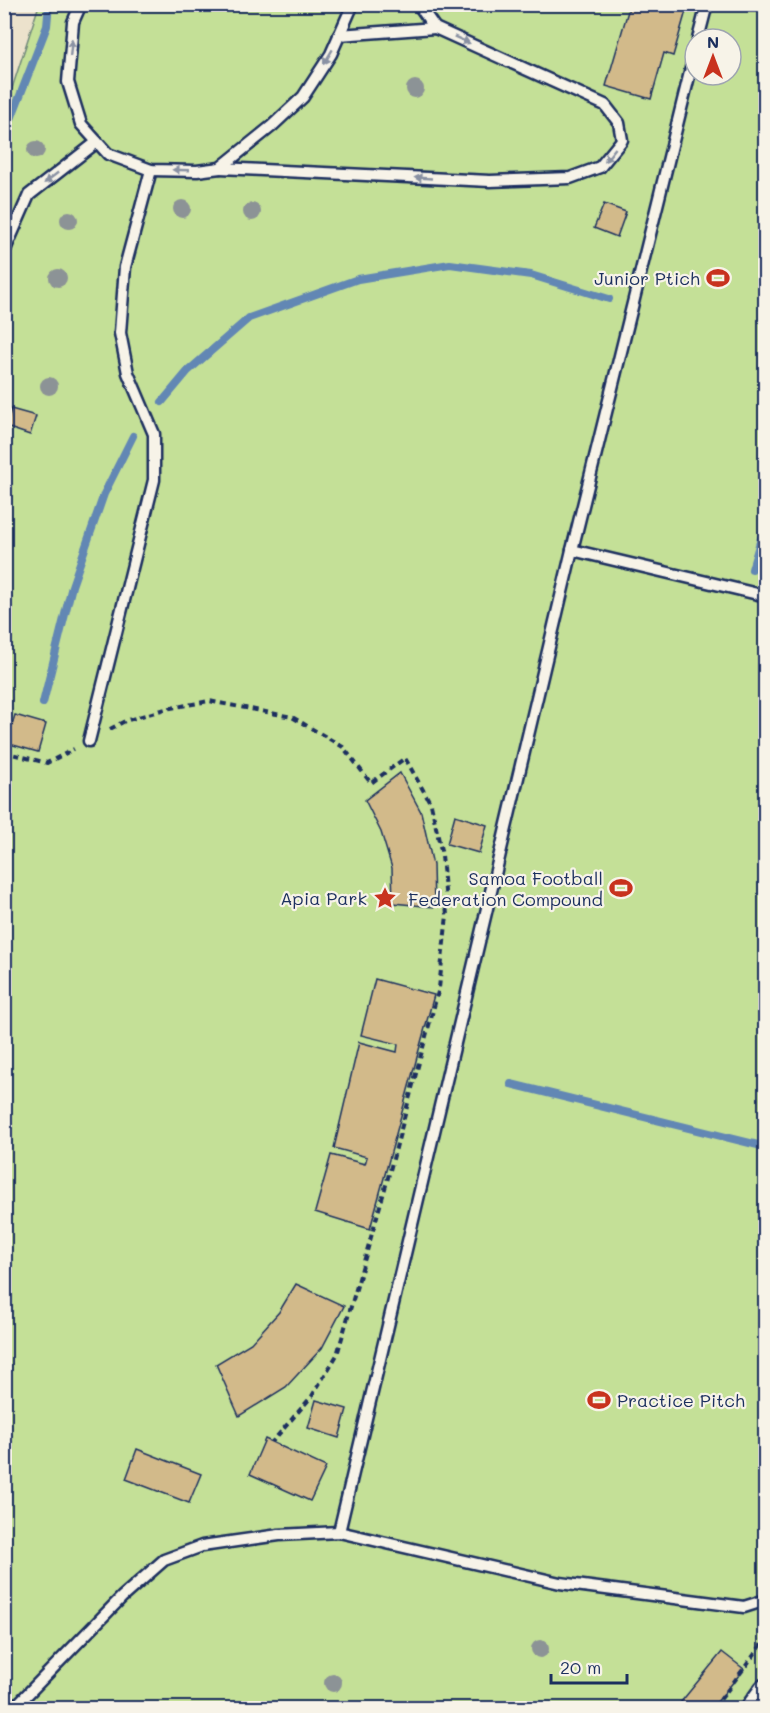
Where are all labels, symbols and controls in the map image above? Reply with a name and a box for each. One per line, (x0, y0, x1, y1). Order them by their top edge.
north arrow (683, 27, 743, 87)
text: N (707, 31, 719, 52)
one-way arrow (453, 35, 471, 45)
one-way arrow (66, 39, 76, 58)
one-way arrow (323, 49, 333, 66)
one-way arrow (604, 147, 616, 162)
one-way arrow (172, 166, 191, 175)
one-way arrow (43, 172, 58, 184)
one-way arrow (414, 173, 433, 182)
sports icon: Junior Ptich (705, 265, 731, 291)
place label: Junior Ptich (594, 266, 700, 290)
place label: Samoa Football Federation Compound (408, 866, 603, 911)
sports icon: Samoa Football Federation Compound (608, 875, 634, 901)
place icon: Apia Park (372, 885, 398, 911)
place label: Apia Park (280, 886, 367, 910)
sports icon: Practice Pitch (586, 1387, 612, 1413)
place label: Practice Pitch (617, 1388, 745, 1412)
scale bar (551, 1647, 628, 1685)
text: 20 m (560, 1655, 601, 1679)

